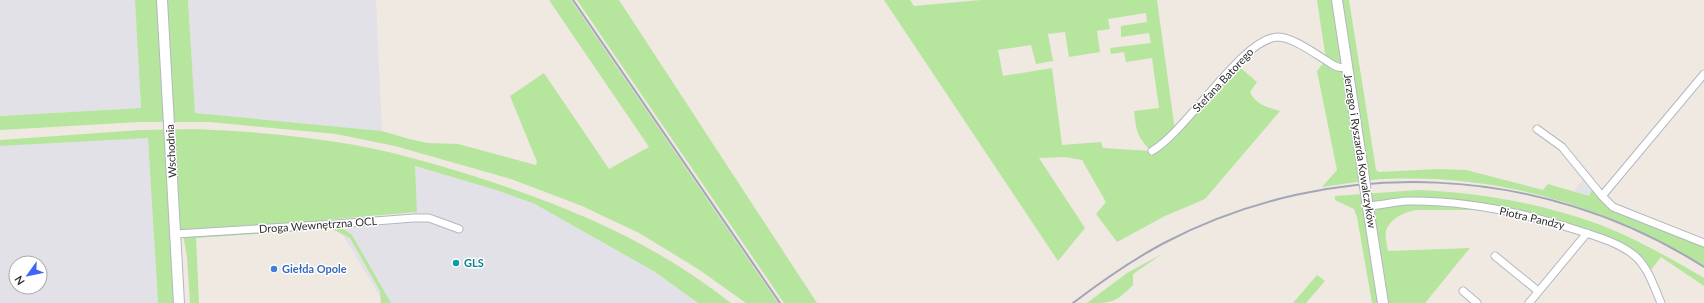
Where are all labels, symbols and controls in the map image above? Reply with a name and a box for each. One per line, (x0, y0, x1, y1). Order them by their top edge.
street label: Stefana Batorego (1190, 45, 1256, 114)
street label: Jerzego i Ryszarda Kowalczyków (1342, 73, 1379, 230)
street label: Wschodnia (163, 124, 178, 178)
street label: Piotra Pandzy (1498, 204, 1566, 231)
street label: Droga Wewnętrzna OCL (258, 214, 378, 235)
north arrow (8, 255, 48, 295)
place label: GLS (464, 256, 484, 269)
marker: GLS (451, 258, 461, 268)
place label: Giełda Opole (282, 262, 347, 275)
marker: Giełda Opole (269, 264, 279, 274)
text: N (11, 274, 27, 288)

